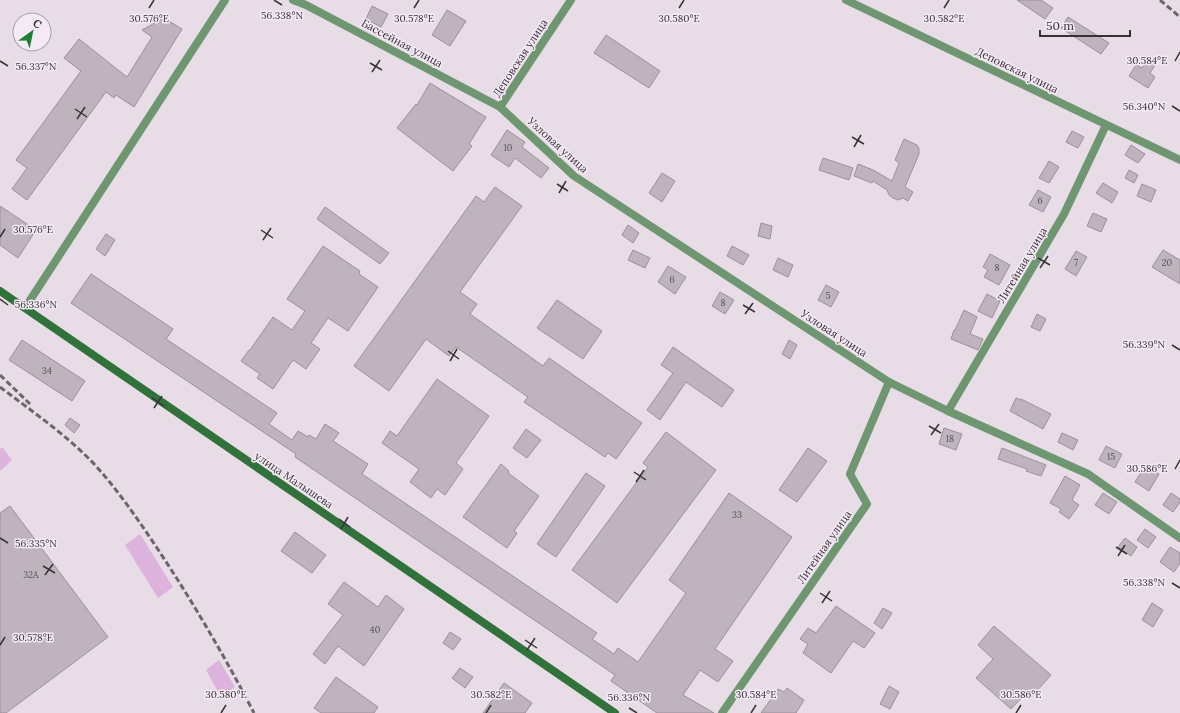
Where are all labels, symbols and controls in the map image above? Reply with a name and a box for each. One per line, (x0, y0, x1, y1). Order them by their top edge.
text: 56.338°N (261, 9, 303, 22)
north arrow (12, 12, 52, 52)
text: 30.576°E (129, 12, 169, 25)
text: 30.578°E (394, 12, 434, 25)
text: 30.580°E (658, 12, 700, 25)
text: 30.582°E (924, 12, 964, 25)
scale bar (1040, 12, 1130, 38)
text: С (30, 16, 45, 32)
street label: Бассейная улица (359, 16, 445, 70)
street label: Деповская улица (489, 16, 551, 100)
text: 50 m (1046, 18, 1074, 33)
street label: Деповская улица (973, 44, 1061, 96)
text: 30.584°E (1127, 54, 1167, 67)
text: 56.337°N (16, 60, 57, 73)
text: 56.340°N (1123, 100, 1166, 113)
street label: Узловая улица (524, 113, 591, 176)
house number: 10 (504, 142, 513, 153)
house number: 6 (1037, 195, 1043, 206)
text: 30.576°E (13, 223, 53, 236)
street label: Литейная улица (994, 224, 1050, 305)
house number: 7 (1074, 257, 1078, 268)
house number: 20 (1162, 257, 1173, 268)
house number: 8 (994, 262, 1000, 273)
house number: 6 (669, 274, 675, 285)
house number: 5 (826, 290, 831, 301)
house number: 8 (720, 297, 726, 308)
text: 56.336°N (15, 298, 58, 311)
street label: Узловая улица (797, 306, 870, 360)
text: 56.339°N (1123, 338, 1166, 351)
house number: 34 (42, 365, 52, 376)
house number: 18 (946, 433, 954, 444)
street label: улица Малышева (252, 449, 336, 512)
house number: 15 (1107, 451, 1115, 462)
text: 30.586°E (1126, 462, 1168, 475)
street label: Литейная улица (794, 508, 855, 586)
house number: 33 (732, 509, 742, 520)
text: 56.335°N (15, 537, 57, 550)
house number: 32А (23, 569, 39, 580)
text: 56.338°N (1123, 576, 1165, 589)
house number: 40 (370, 624, 381, 635)
text: 30.578°E (13, 631, 53, 644)
text: 30.580°E (205, 688, 247, 701)
text: 30.582°E (471, 688, 511, 701)
text: 30.584°E (736, 688, 776, 701)
text: 30.586°E (1000, 688, 1042, 701)
text: 56.336°N (608, 691, 651, 704)

